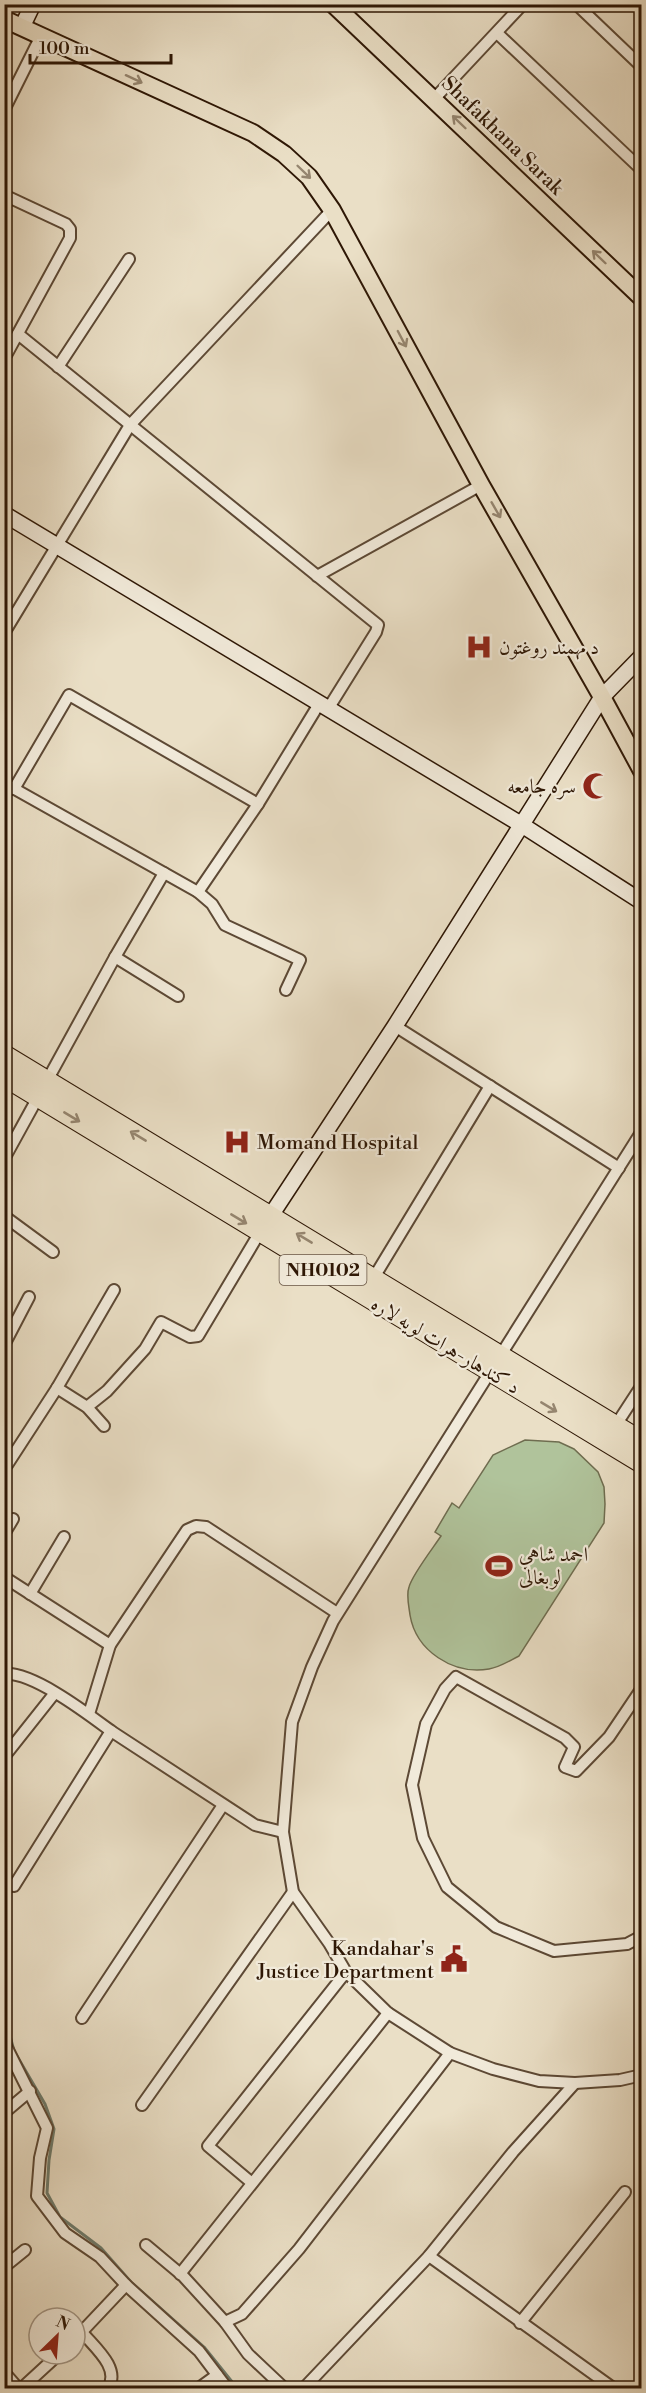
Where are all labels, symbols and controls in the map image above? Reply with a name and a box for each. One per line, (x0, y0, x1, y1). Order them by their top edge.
scale bar (30, 27, 171, 65)
text: 100 m (39, 37, 90, 60)
street label: Shafakhana Sarak (436, 71, 569, 202)
one-way arrow (124, 73, 142, 85)
one-way arrow (451, 115, 466, 129)
one-way arrow (296, 165, 311, 179)
one-way arrow (592, 250, 607, 265)
one-way arrow (396, 330, 408, 347)
one-way arrow (491, 501, 502, 519)
hospital icon: د مهمند روغتون (464, 632, 494, 662)
place label: د مهمند روغتون (499, 636, 599, 661)
mosque icon: سره جامعه (581, 771, 611, 801)
place label: سره جامعه (507, 775, 576, 800)
one-way arrow (64, 1111, 81, 1124)
hospital icon: Momand Hospital (222, 1127, 252, 1157)
one-way arrow (130, 1130, 147, 1142)
place label: Momand Hospital (257, 1131, 418, 1156)
one-way arrow (230, 1214, 247, 1226)
one-way arrow (296, 1231, 313, 1243)
road number: NH0102 (280, 1255, 366, 1285)
street label: د کندهار-هرات لويه لاره (366, 1292, 524, 1401)
one-way arrow (540, 1402, 557, 1414)
place label: احمد شاهي لوبغالی (519, 1543, 588, 1591)
sports icon: احمد شاهي لوبغالی (484, 1551, 514, 1581)
place label: Kandahar's Justice Department (256, 1937, 434, 1985)
public building icon: Kandahar's Justice Department (439, 1944, 469, 1974)
north arrow (27, 2306, 87, 2366)
text: N (53, 2312, 73, 2335)

